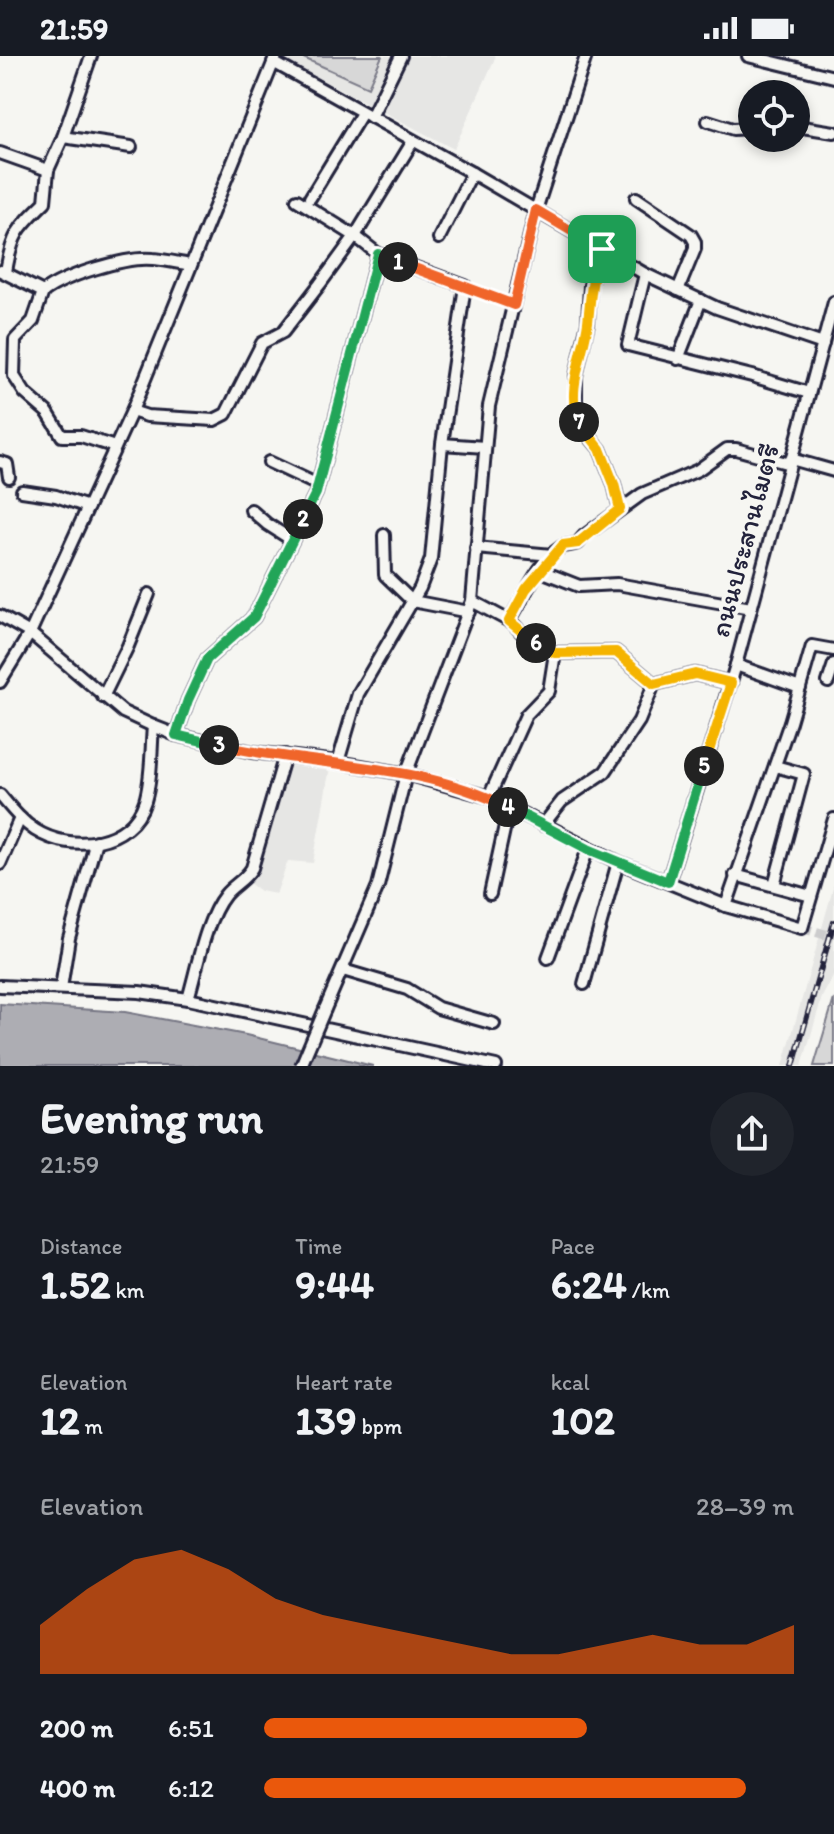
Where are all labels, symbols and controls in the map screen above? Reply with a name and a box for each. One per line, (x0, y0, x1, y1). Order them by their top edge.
text: 21:59 (40, 10, 109, 47)
map controls (738, 80, 810, 152)
button: locate (738, 80, 810, 152)
pin (568, 215, 636, 283)
icon: arrive (580, 227, 624, 271)
pin: 1 (378, 242, 418, 282)
text: 1 (393, 248, 403, 275)
pin: 7 (559, 402, 599, 442)
text: 7 (574, 408, 584, 435)
street label: ถนนประสานไมตรี (702, 439, 786, 641)
pin: 2 (283, 499, 323, 539)
text: 2 (297, 505, 309, 532)
pin: 6 (516, 623, 556, 663)
text: 6 (530, 629, 542, 656)
pin: 3 (199, 725, 239, 765)
text: 3 (213, 731, 225, 758)
pin: 5 (684, 746, 724, 786)
text: 5 (698, 752, 710, 779)
pin: 4 (488, 787, 528, 827)
text: 4 (501, 793, 515, 820)
text: Evening run (40, 1091, 263, 1144)
button: share (710, 1092, 794, 1176)
text: 21:59 (40, 1148, 99, 1180)
text: Distance (40, 1233, 122, 1260)
text: Time (295, 1233, 342, 1260)
text: Pace (551, 1233, 595, 1260)
text: 1.52 (40, 1260, 110, 1308)
text: 9:44 (295, 1260, 374, 1308)
text: 6:24 (551, 1260, 627, 1308)
text: km (110, 1277, 145, 1304)
text: /km (627, 1277, 670, 1304)
text: Elevation (40, 1369, 127, 1396)
text: Heart rate (295, 1369, 393, 1396)
text: kcal (551, 1369, 590, 1396)
text: 12 (40, 1396, 80, 1444)
text: 139 (295, 1396, 357, 1444)
text: 102 (551, 1396, 615, 1444)
text: m (80, 1413, 103, 1440)
text: bpm (357, 1413, 402, 1440)
text: Elevation (40, 1490, 143, 1522)
text: 28–39 m (696, 1490, 794, 1522)
text: 200 m (40, 1712, 113, 1744)
text: 6:51 (168, 1712, 214, 1744)
text: 400 m (40, 1772, 115, 1804)
text: 6:12 (168, 1772, 214, 1804)

